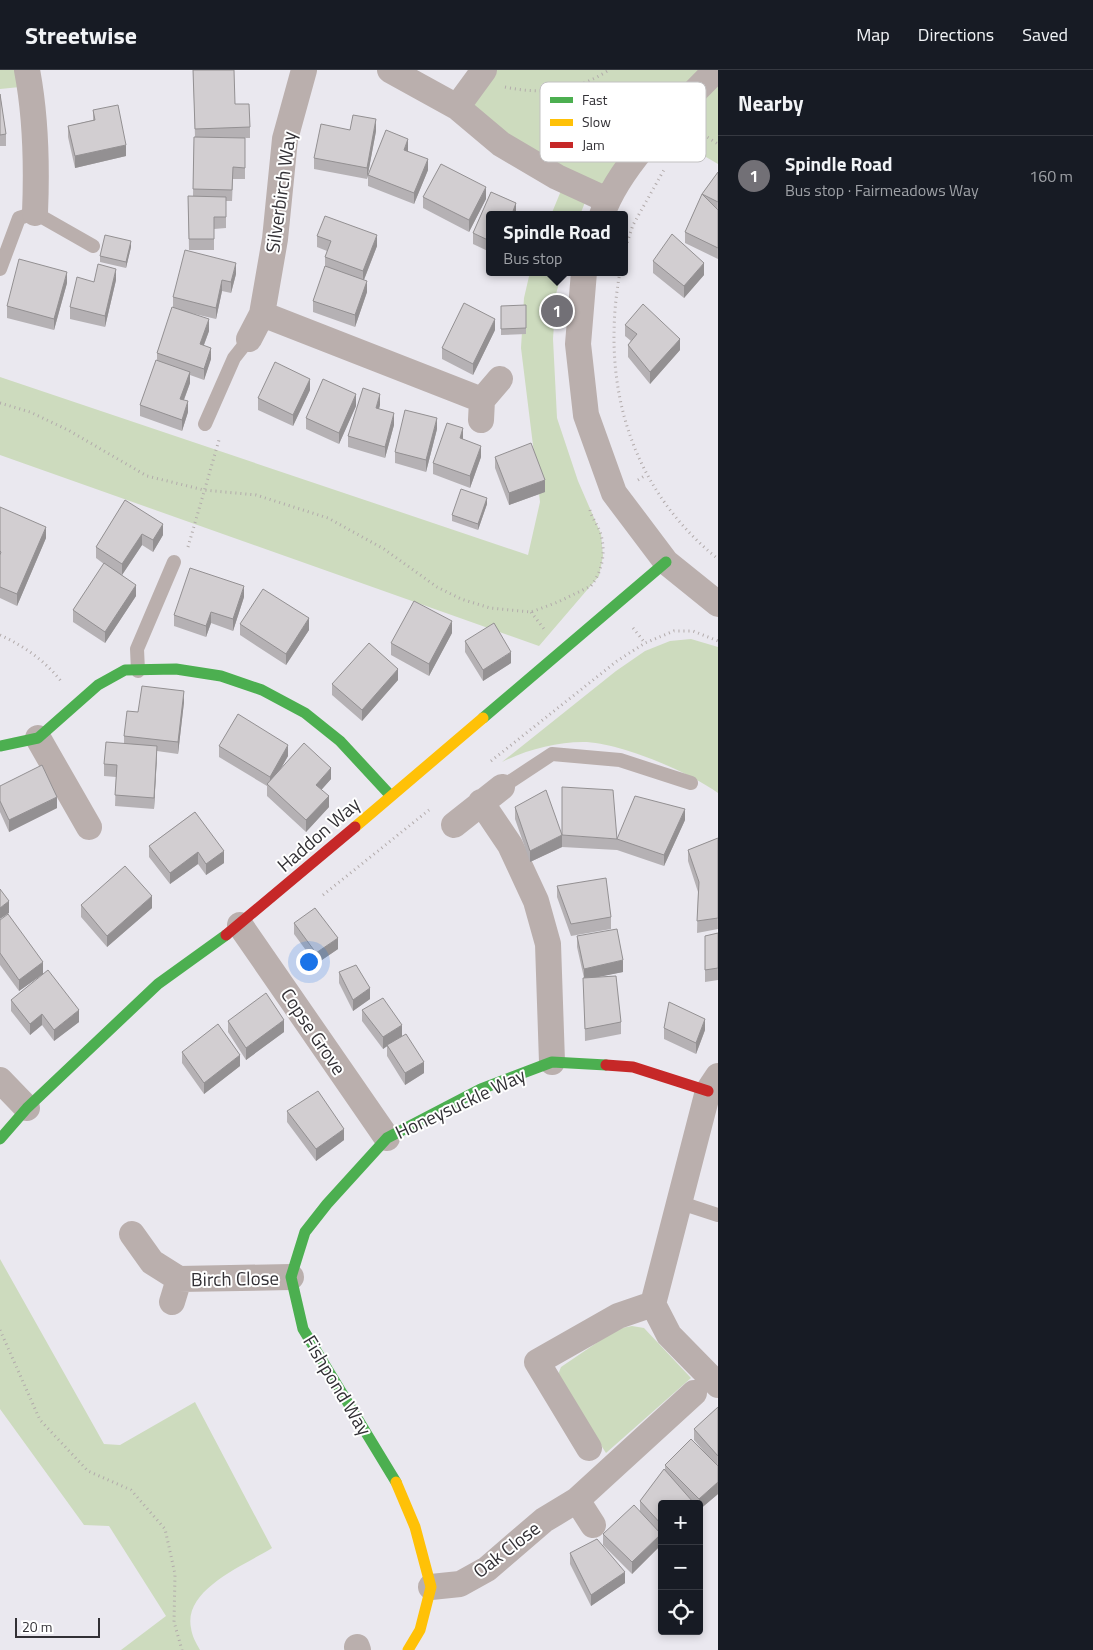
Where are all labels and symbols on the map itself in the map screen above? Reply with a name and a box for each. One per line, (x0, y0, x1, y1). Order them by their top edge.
legend (540, 82, 706, 162)
text: Fast (582, 89, 607, 110)
text: Slow (582, 111, 611, 132)
street label: Silverbirch Way (257, 129, 303, 255)
text: Jam (582, 134, 605, 155)
pin: 1 (541, 292, 573, 330)
street label: Haddon Way (270, 790, 366, 878)
your location (296, 949, 322, 975)
street label: Copse Grove (274, 982, 354, 1080)
street label: Honeysuckle Way (390, 1060, 530, 1146)
street label: Birch Close (191, 1263, 279, 1293)
street label: Fishpond Way (297, 1329, 379, 1441)
street label: Oak Close (466, 1513, 546, 1585)
scale bar (15, 1615, 100, 1638)

